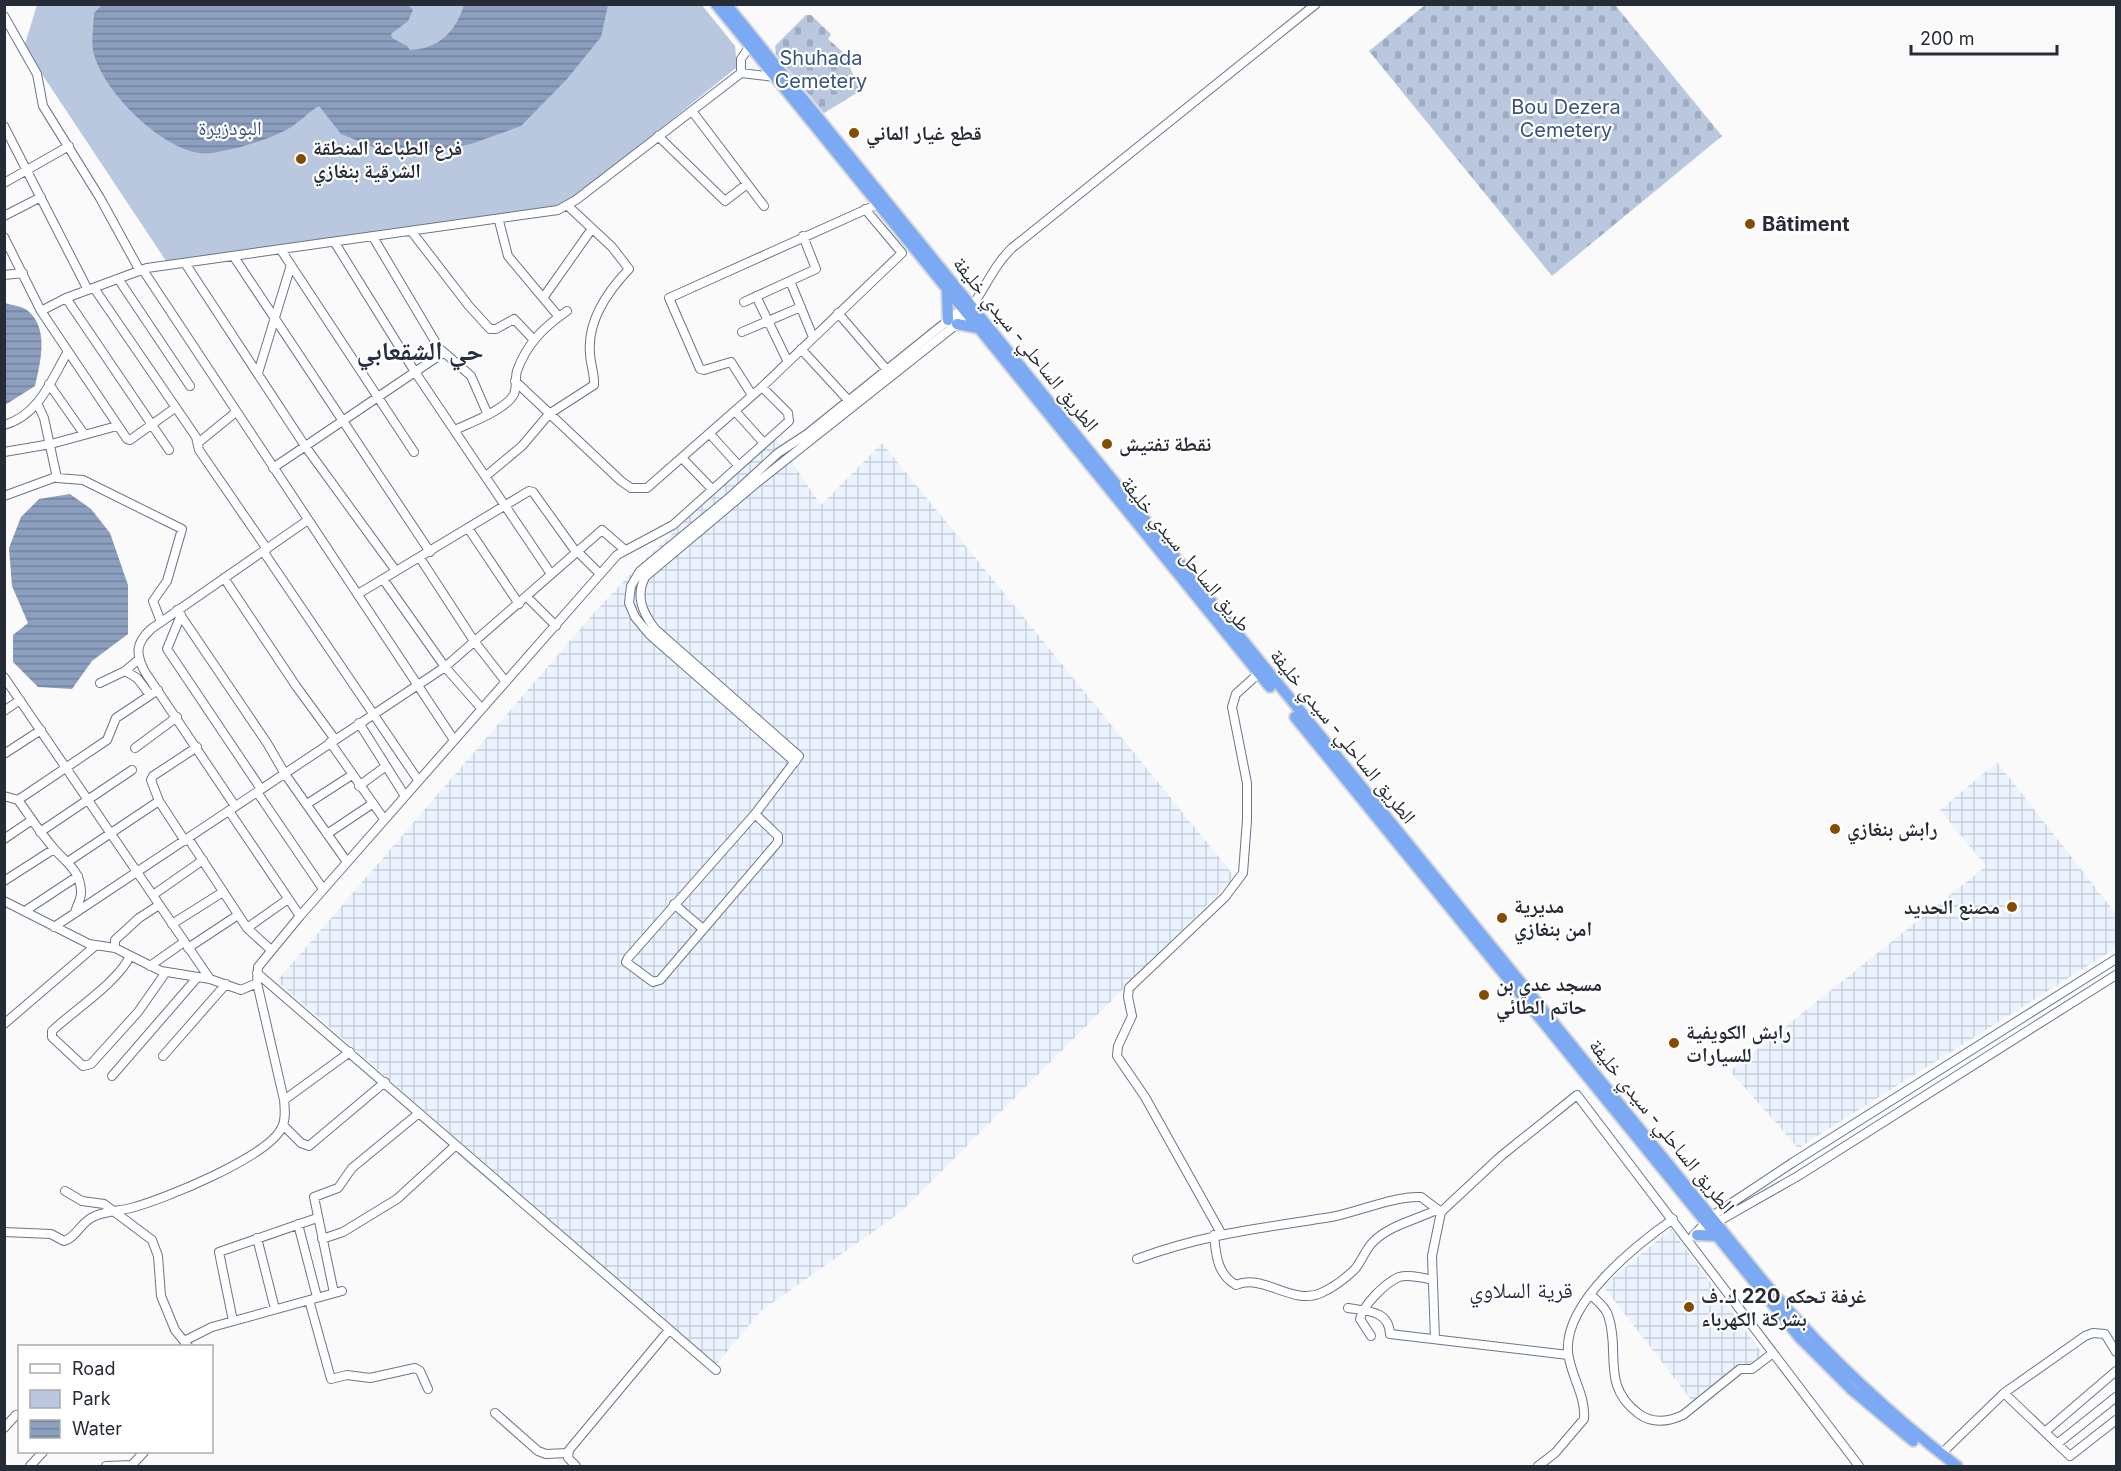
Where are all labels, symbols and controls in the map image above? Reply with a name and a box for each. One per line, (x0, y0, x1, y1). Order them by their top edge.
scale bar (1911, 18, 2056, 56)
text: 200 m (1920, 28, 1975, 49)
park label: Shuhada Cemetery (775, 46, 867, 93)
park label: Bou Dezera Cemetery (1511, 95, 1621, 142)
park label: البودزيرة (198, 116, 262, 140)
place label: قطع غيار الماني (866, 121, 982, 149)
marker: قطع غيار الماني (847, 126, 861, 140)
place label: فرع الطباعة المنطقة الشرقية بنغازي (313, 136, 462, 187)
marker: فرع الطباعة المنطقة الشرقية بنغازي (294, 152, 308, 166)
place label: Bâtiment (1762, 212, 1850, 236)
marker: Bâtiment (1743, 217, 1757, 231)
street label: الطريق الساحلي- سيدي خليفة (945, 252, 1104, 439)
district label: حي الشقعابي (356, 335, 484, 371)
place label: نقطة تفتيش (1119, 432, 1211, 457)
marker: نقطة تفتيش (1100, 437, 1114, 451)
street label: طريق الساحل سيدي خليفة (1113, 471, 1256, 639)
street label: الطريق الساحلي- سيدي خليفة (1262, 644, 1421, 831)
place label: رابش بنغازي (1847, 817, 1938, 845)
marker: رابش بنغازي (1828, 822, 1842, 836)
place label: مديرية امن بنغازي (1514, 894, 1592, 945)
place label: مصنع الحديد (1904, 895, 2000, 921)
marker: مصنع الحديد (2005, 900, 2019, 914)
marker: مديرية امن بنغازي (1495, 911, 1509, 925)
place label: مسجد عدي بن حاتم الطائي (1496, 972, 1602, 1023)
marker: مسجد عدي بن حاتم الطائي (1477, 988, 1491, 1002)
place label: رابش الكويفية للسيارات (1686, 1020, 1791, 1067)
street label: الطريق الساحلي- سيدي خليفة (1581, 1034, 1740, 1221)
marker: رابش الكويفية للسيارات (1667, 1036, 1681, 1050)
district label: قرية السلاوي (1469, 1277, 1573, 1308)
place label: غرفة تحكم 220 ك.ف بشركة الكهرباء (1701, 1284, 1866, 1331)
marker: غرفة تحكم 220 ك.ف بشركة الكهرباء (1682, 1300, 1696, 1314)
legend (18, 1345, 213, 1453)
text: Road (72, 1358, 115, 1379)
text: Park (72, 1388, 111, 1409)
text: Water (72, 1418, 122, 1439)

